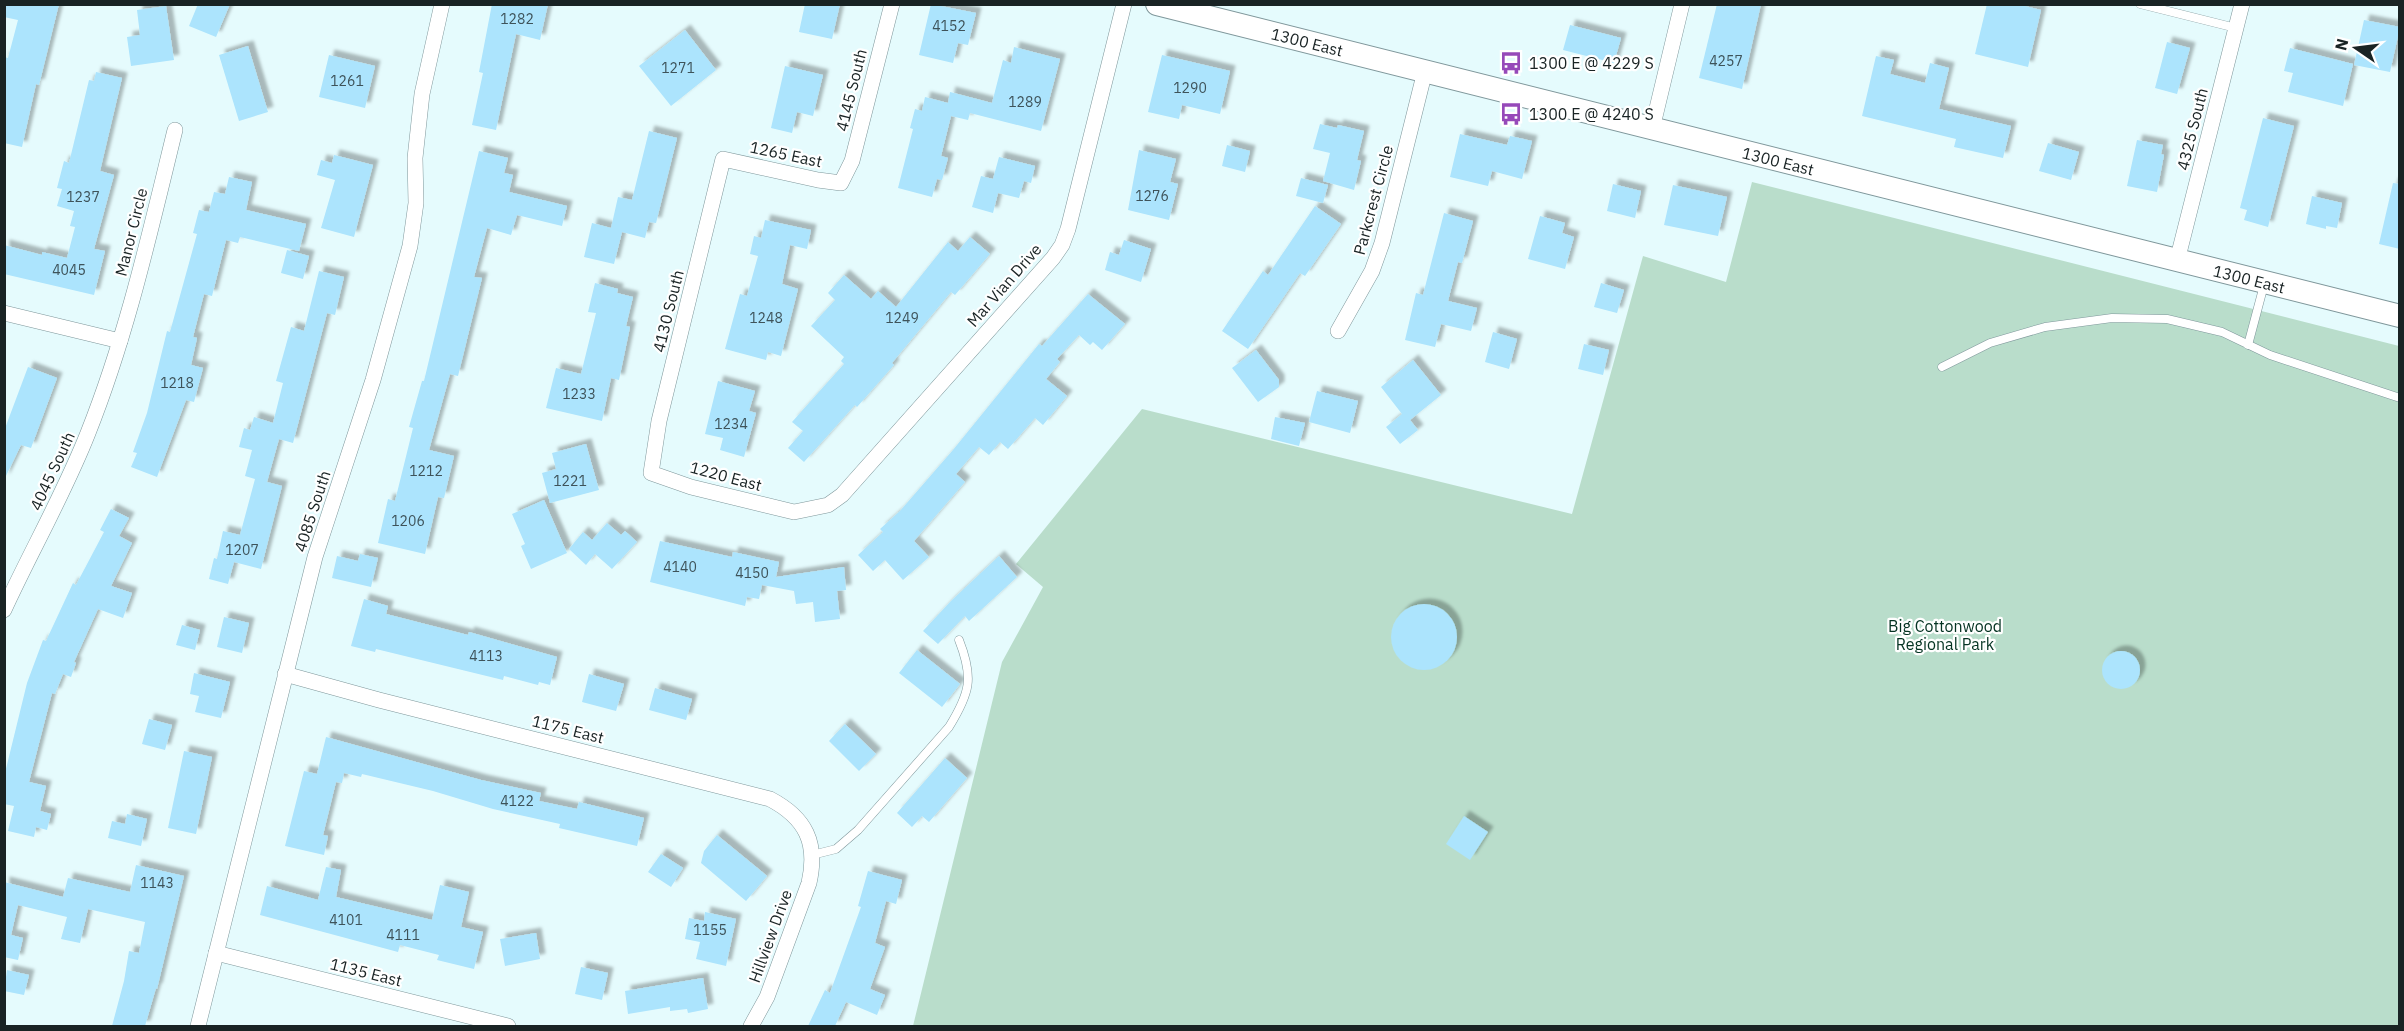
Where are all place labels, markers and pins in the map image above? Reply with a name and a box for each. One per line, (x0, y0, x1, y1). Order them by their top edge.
bus stop icon: 1300 E @ 4229 S (1498, 50, 1524, 76)
place label: 1300 E @ 4229 S (1529, 53, 1654, 73)
bus stop icon: 1300 E @ 4240 S (1498, 101, 1524, 127)
place label: 1300 E @ 4240 S (1529, 104, 1654, 124)

